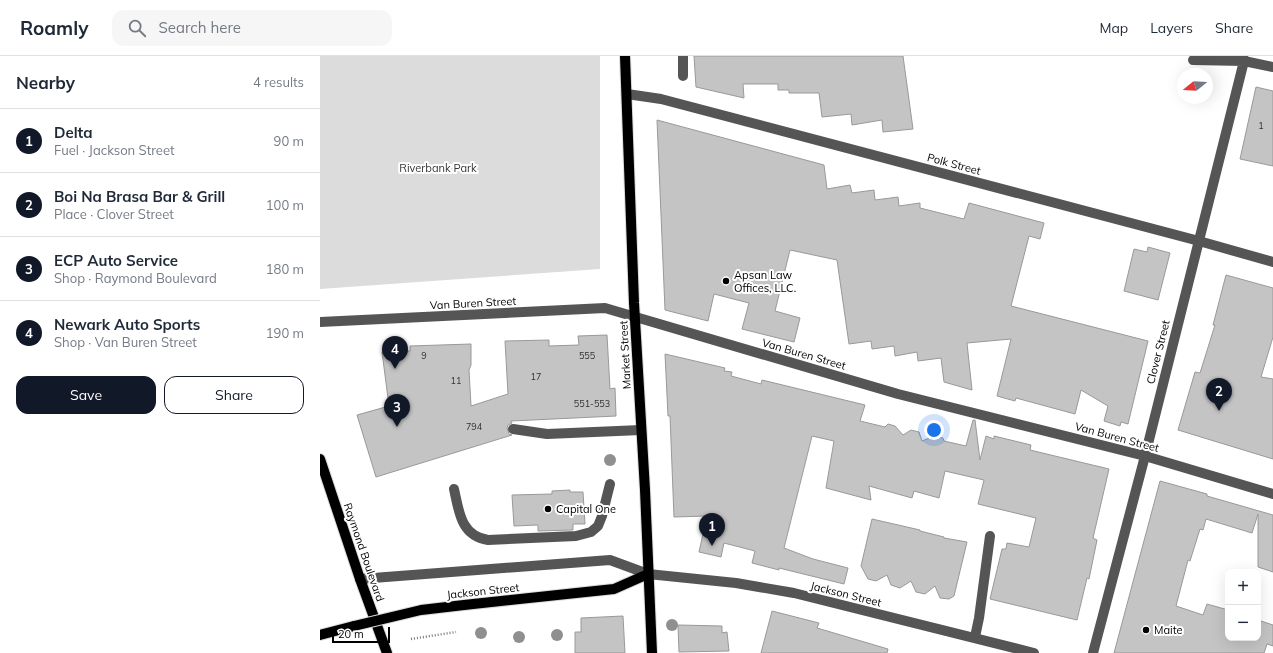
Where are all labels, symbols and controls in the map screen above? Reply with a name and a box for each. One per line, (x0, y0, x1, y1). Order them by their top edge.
search box (112, 10, 392, 46)
text: Roamly (20, 16, 88, 40)
icon: search (126, 17, 148, 39)
text: Search here (158, 18, 241, 37)
text: Map (1099, 19, 1128, 37)
text: Layers (1150, 19, 1193, 37)
text: Share (1215, 19, 1253, 37)
north arrow (1177, 68, 1213, 104)
text: Nearby (16, 72, 75, 93)
text: 4 results (253, 74, 304, 90)
house number: 1 (1258, 120, 1264, 131)
text: Delta (54, 123, 93, 142)
text: 1 (25, 133, 33, 149)
text: 90 m (274, 133, 304, 149)
text: Fuel · Jackson Street (54, 142, 175, 158)
street label: Polk Street (926, 150, 982, 178)
park label: Riverbank Park (399, 161, 477, 175)
text: Boi Na Brasa Bar & Grill (54, 187, 225, 206)
text: 2 (25, 197, 33, 213)
text: 100 m (266, 197, 304, 213)
text: Place · Clover Street (54, 206, 174, 222)
text: ECP Auto Service (54, 251, 178, 270)
text: 3 (25, 261, 33, 277)
text: 180 m (266, 261, 304, 277)
place label: Apsan Law Offices, LLC. (734, 268, 796, 295)
text: Shop · Raymond Boulevard (54, 270, 217, 286)
marker: Apsan Law Offices, LLC. (721, 276, 731, 286)
street label: Van Buren Street (429, 294, 517, 312)
text: Newark Auto Sports (54, 315, 200, 334)
street label: Clover Street (1143, 318, 1173, 385)
street label: Market Street (616, 320, 634, 390)
text: 4 (25, 325, 33, 341)
text: 190 m (266, 325, 304, 341)
text: Shop · Van Buren Street (54, 334, 197, 350)
street label: Van Buren Street (761, 335, 848, 373)
pin: 4 (382, 336, 408, 369)
house number: 9 (421, 350, 427, 361)
house number: 555 (579, 350, 596, 361)
house number: 17 (531, 371, 541, 382)
house number: 11 (451, 375, 461, 386)
button: Save (16, 376, 156, 414)
button: Share (164, 376, 304, 414)
pin: 2 (1206, 378, 1232, 411)
pin: 3 (384, 394, 410, 427)
house number: 551-553 (574, 398, 610, 409)
street label: Van Buren Street (1073, 419, 1161, 455)
your location (924, 420, 944, 440)
house number: 794 (466, 421, 483, 432)
street label: Raymond Boulevard (341, 501, 387, 603)
place label: Capital One (556, 502, 616, 516)
marker: Capital One (543, 504, 553, 514)
pin: 1 (699, 513, 725, 546)
map controls (1225, 569, 1261, 641)
button: + (1225, 569, 1261, 605)
street label: Jackson Street (809, 578, 883, 610)
street label: Jackson Street (446, 580, 520, 602)
button: − (1225, 605, 1261, 641)
place label: Maite (1154, 623, 1182, 637)
scale bar (332, 625, 390, 644)
marker: Maite (1141, 625, 1151, 635)
text: 20 m (338, 627, 364, 641)

